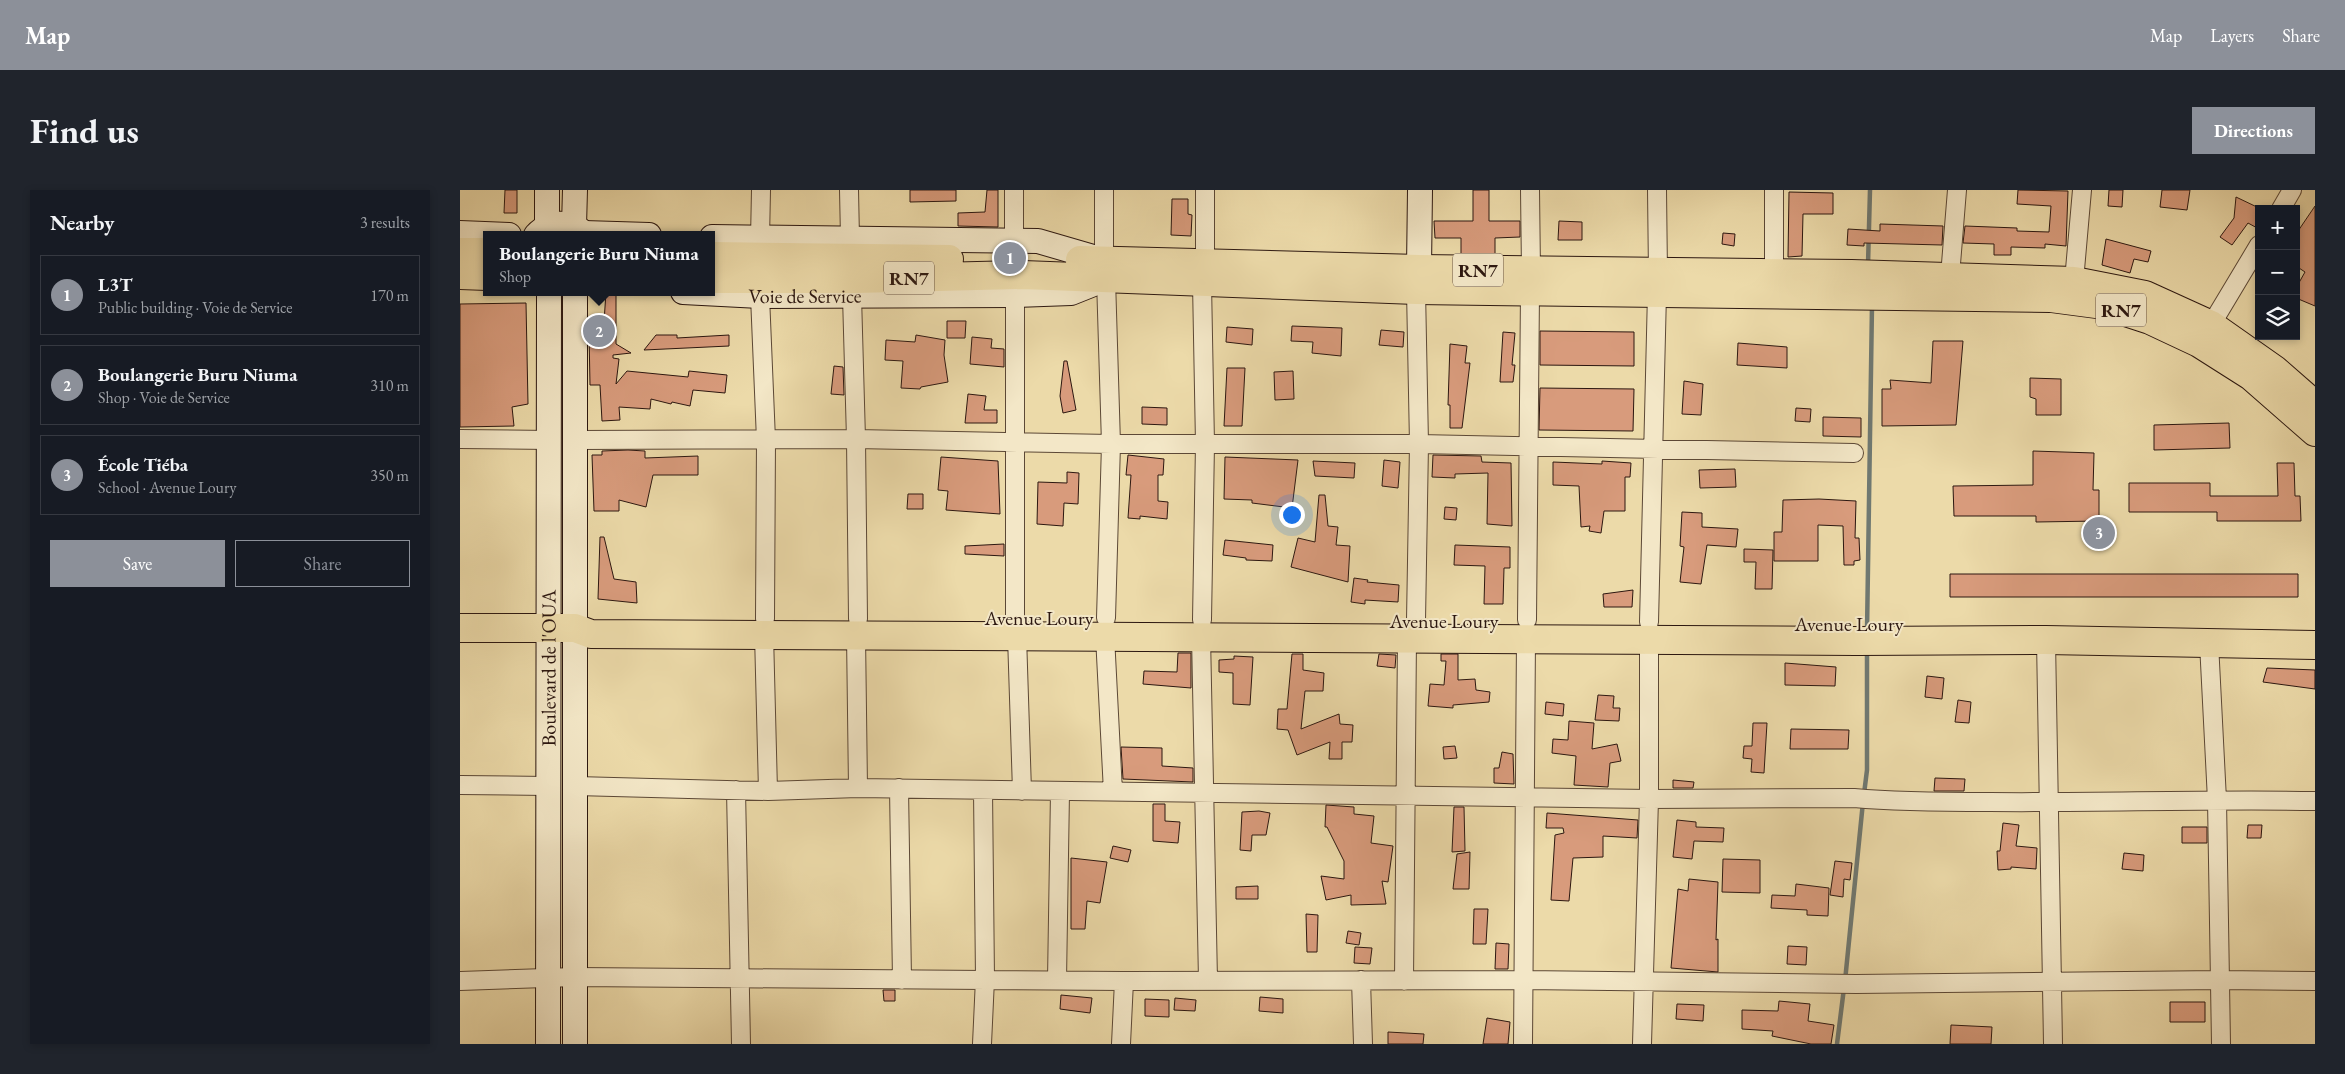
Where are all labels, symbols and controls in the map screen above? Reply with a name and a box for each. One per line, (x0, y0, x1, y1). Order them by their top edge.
text: Map (25, 20, 70, 51)
text: Map (2150, 24, 2182, 47)
text: Layers (2210, 24, 2254, 47)
text: Share (2282, 24, 2320, 47)
button: Directions (2192, 107, 2315, 154)
text: Find us (30, 108, 139, 153)
map controls (2255, 205, 2300, 340)
button: + (2255, 205, 2300, 250)
text: Nearby (50, 209, 114, 236)
text: 3 results (360, 212, 410, 233)
popup (483, 231, 715, 296)
pin: 1 (994, 239, 1026, 277)
text: Boulangerie Buru Niuma (499, 241, 699, 266)
button: − (2255, 250, 2300, 295)
road number: RN7 (1453, 254, 1503, 286)
road number: RN7 (884, 262, 934, 295)
text: Shop (499, 266, 531, 287)
text: L3T (98, 272, 132, 297)
street label: Voie de Service (748, 282, 862, 309)
text: 1 (63, 285, 71, 306)
text: 170 m (370, 285, 409, 306)
road number: RN7 (2096, 294, 2146, 326)
button: layers (2255, 295, 2300, 340)
text: Public building · Voie de Service (98, 297, 293, 318)
pin: 2 (583, 312, 615, 350)
text: Boulangerie Buru Niuma (98, 362, 298, 387)
text: 2 (63, 375, 71, 396)
text: 310 m (370, 375, 409, 396)
text: Shop · Voie de Service (98, 387, 230, 408)
text: École Tiéba (98, 452, 188, 477)
text: 3 (63, 465, 71, 486)
text: 350 m (370, 465, 409, 486)
text: School · Avenue Loury (98, 477, 236, 498)
your location (1279, 502, 1305, 528)
pin: 3 (2083, 514, 2115, 552)
button: Save (50, 540, 225, 587)
button: Share (235, 540, 410, 587)
street label: Boulevard de l'OUA (535, 589, 562, 746)
street label: Avenue Loury (984, 605, 1094, 631)
street label: Avenue Loury (1389, 608, 1499, 634)
street label: Avenue Loury (1794, 611, 1904, 637)

